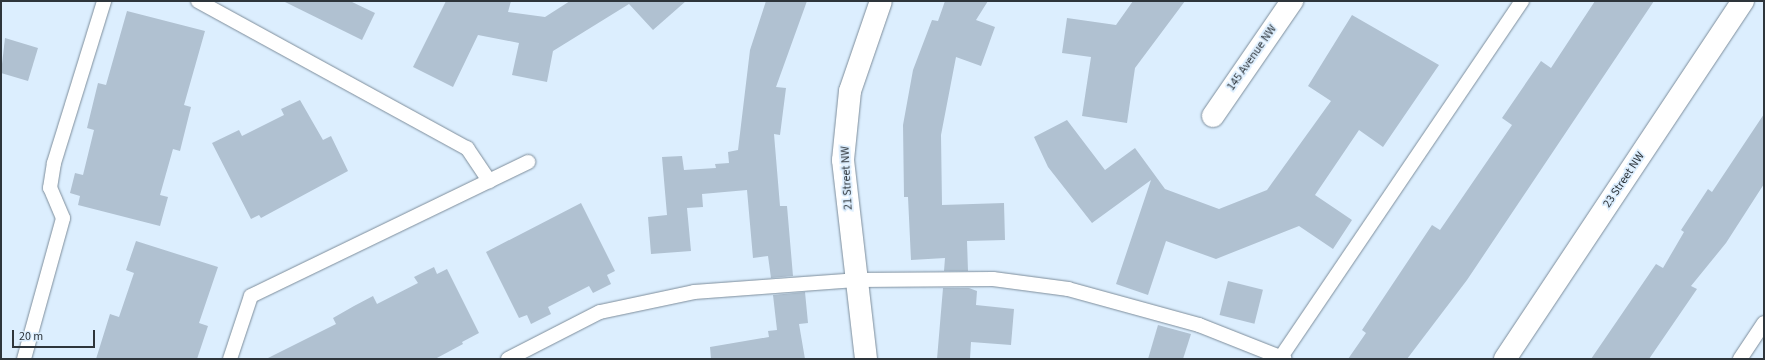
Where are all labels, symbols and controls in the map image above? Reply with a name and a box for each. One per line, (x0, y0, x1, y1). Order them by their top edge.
street label: 145 Avenue NW (1224, 22, 1280, 94)
street label: 21 Street NW (838, 146, 856, 210)
street label: 23 Street NW (1600, 149, 1648, 211)
scale bar (14, 322, 97, 348)
text: 20 m (19, 328, 43, 345)

